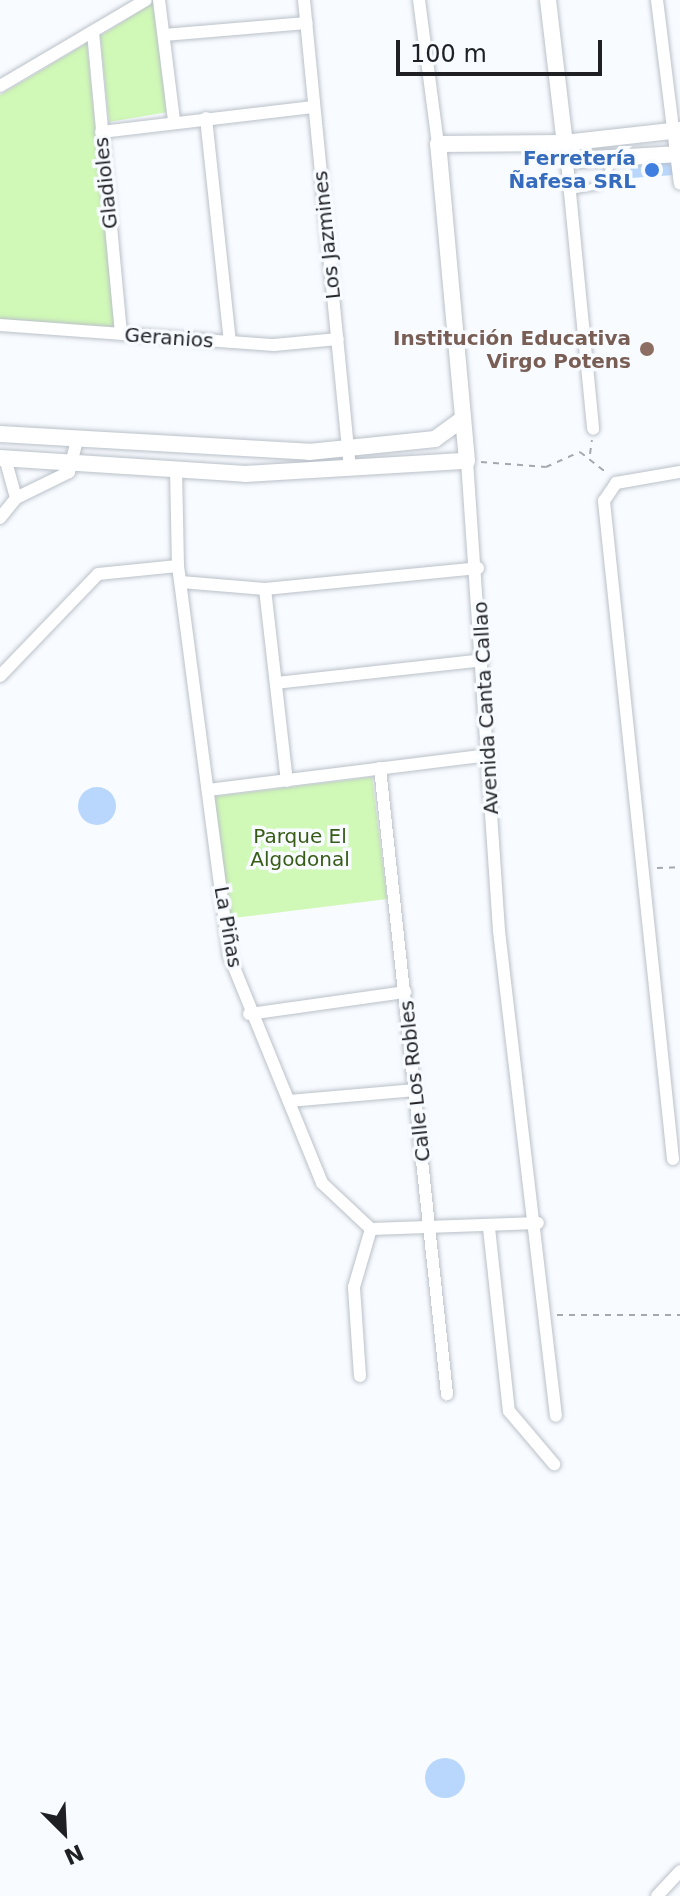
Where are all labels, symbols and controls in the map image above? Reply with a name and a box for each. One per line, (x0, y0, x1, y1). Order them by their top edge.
scale bar (400, 24, 606, 74)
text: 100 m (410, 40, 487, 68)
street label: Gladioles (89, 136, 123, 230)
place label: Ferretería Ñafesa SRL (509, 146, 636, 193)
marker: Ferretería Ñafesa SRL (643, 161, 661, 179)
street label: Los Jazmines (308, 170, 346, 300)
street label: Geranios (124, 323, 214, 353)
place label: Institución Educativa Virgo Potens (393, 326, 631, 373)
marker: Institución Educativa Virgo Potens (638, 340, 656, 358)
street label: Avenida Canta Callao (468, 601, 504, 815)
park label: Parque El Algodonal (250, 824, 350, 871)
street label: La Piñas (209, 884, 247, 970)
street label: Calle Los Robles (395, 999, 435, 1163)
north arrow (24, 1792, 104, 1872)
text: N (60, 1839, 87, 1870)

